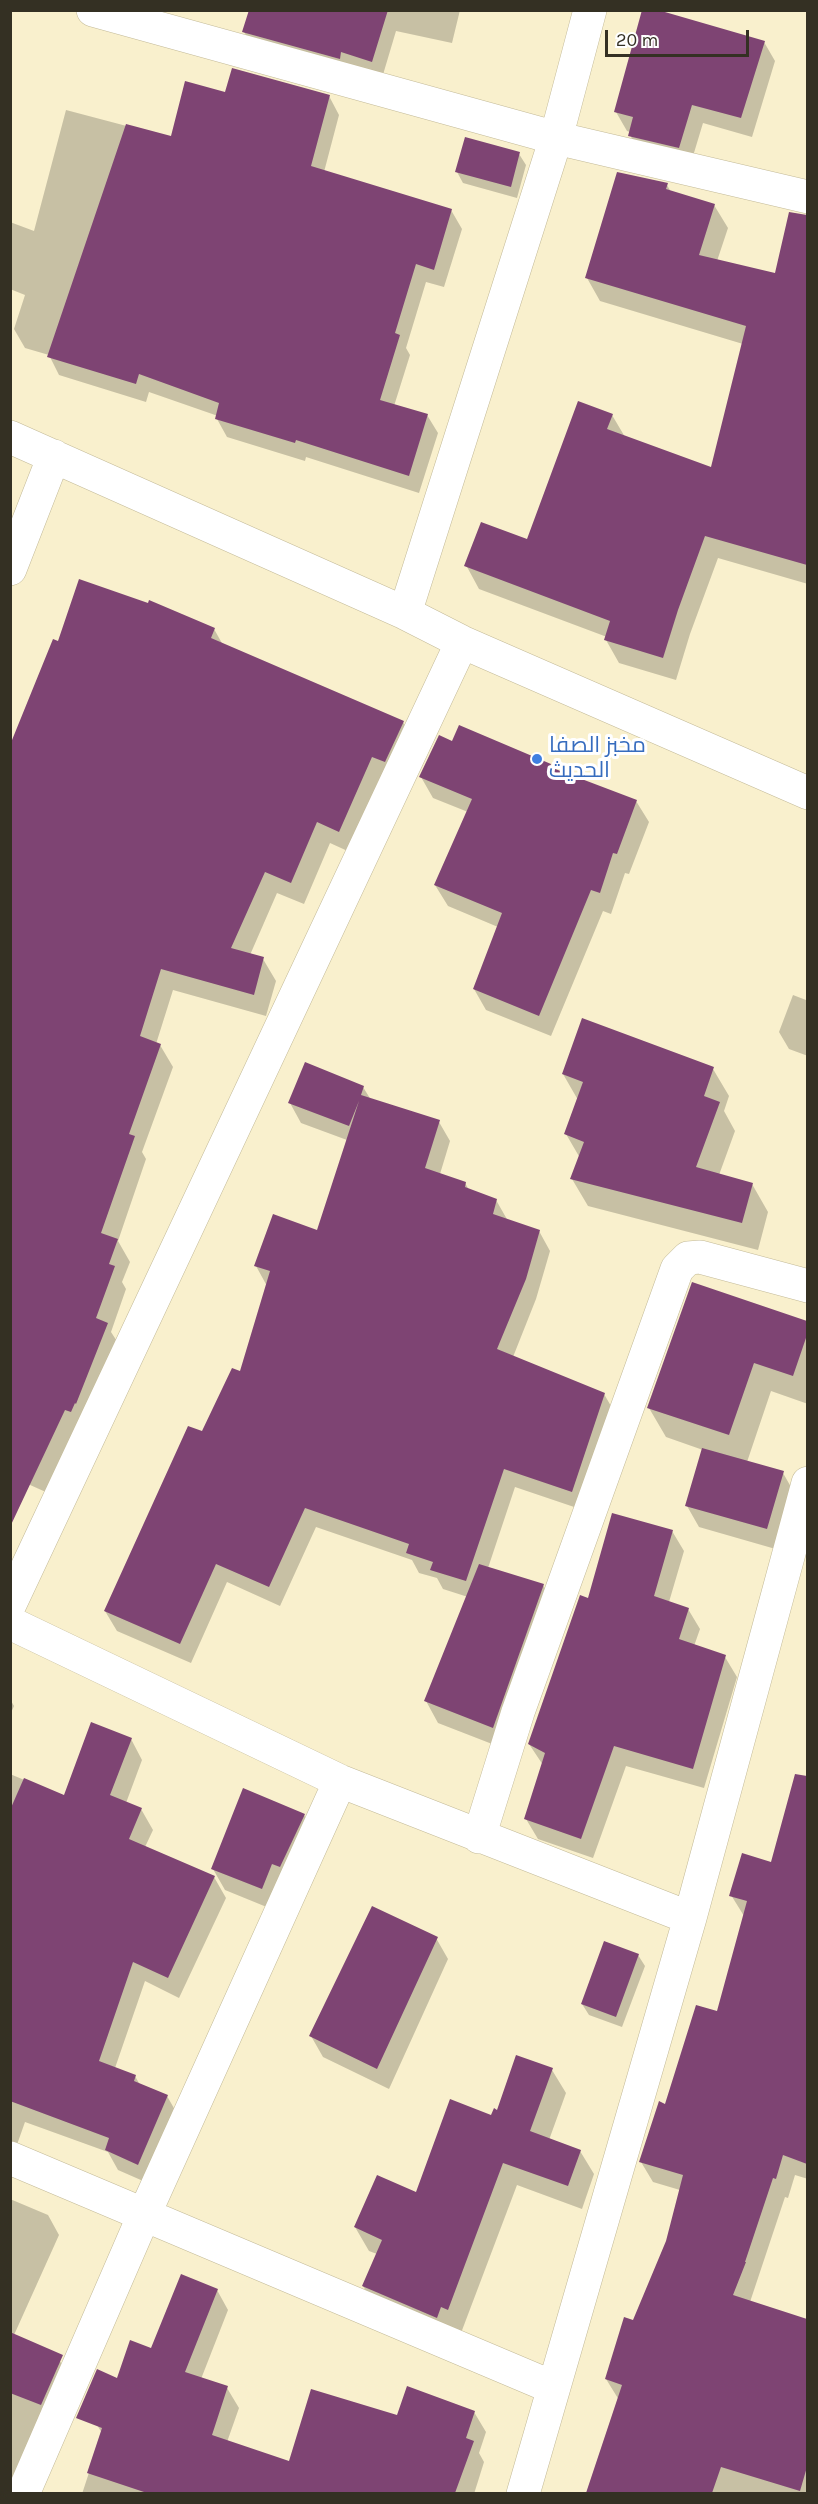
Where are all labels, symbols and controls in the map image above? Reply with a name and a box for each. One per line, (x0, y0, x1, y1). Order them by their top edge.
scale bar (608, 18, 752, 56)
text: 20 m (616, 29, 658, 51)
place label: مخبز الصفا الحديث (549, 733, 646, 784)
marker: مخبز الصفا الحديث (530, 752, 544, 766)

